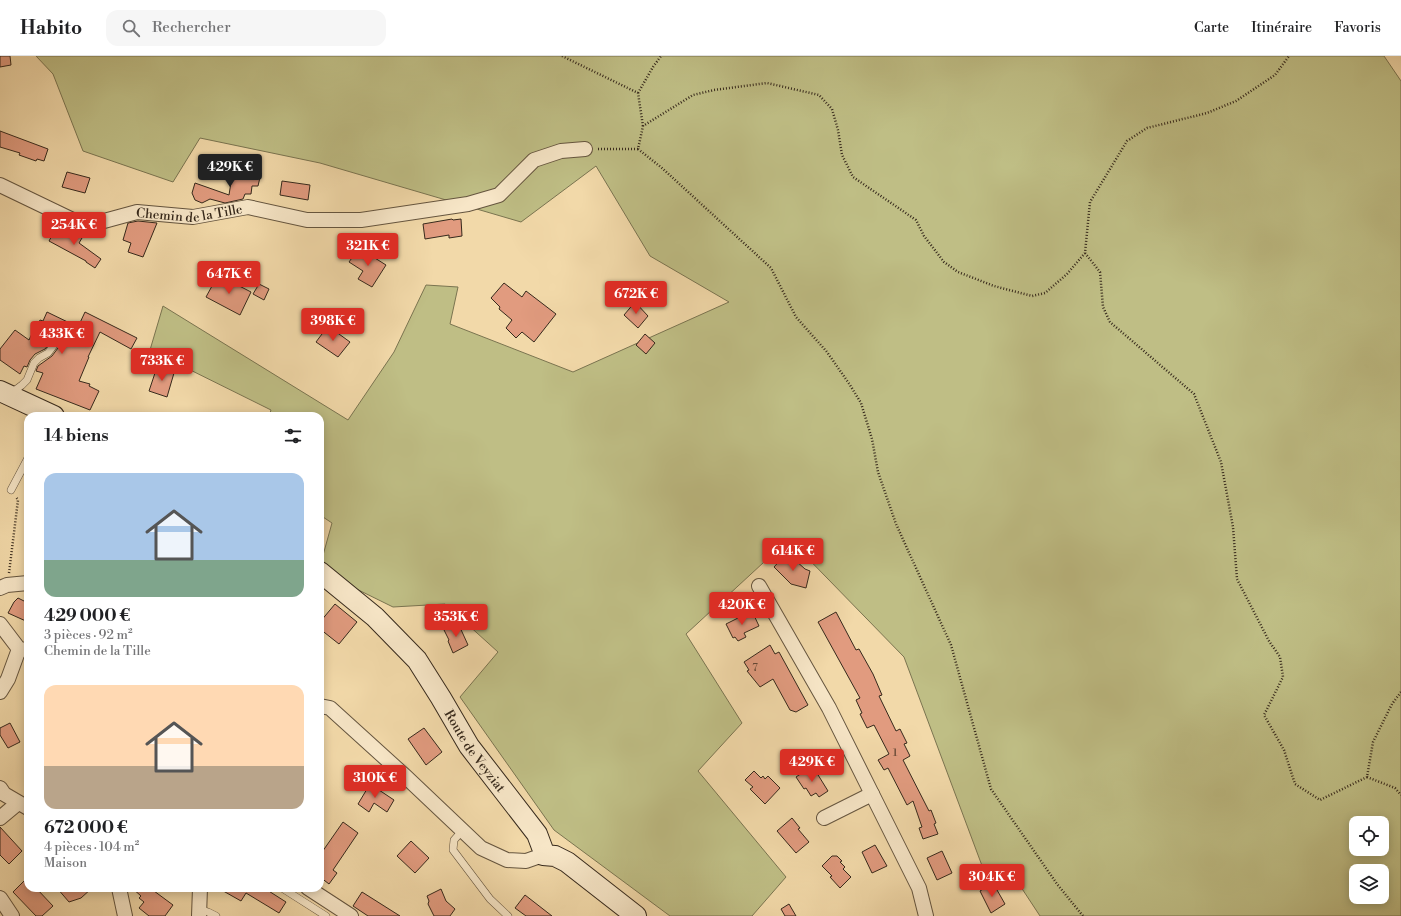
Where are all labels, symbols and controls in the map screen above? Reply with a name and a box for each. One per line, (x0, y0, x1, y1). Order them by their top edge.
search box (106, 10, 386, 46)
text: Habito (20, 16, 82, 40)
icon: search (120, 17, 142, 39)
text: Rechercher (152, 18, 231, 37)
text: Carte (1194, 19, 1229, 37)
text: Itinéraire (1251, 19, 1312, 37)
text: Favoris (1334, 19, 1381, 37)
pin: 429K € (197, 154, 263, 188)
text: 429K € (207, 159, 253, 175)
street label: Chemin de la Tille (135, 201, 244, 226)
pin: 254K € (41, 212, 107, 246)
text: 254K € (51, 217, 97, 233)
pin: 321K € (335, 233, 401, 267)
text: 321K € (346, 238, 390, 254)
pin: 647K € (196, 261, 262, 295)
text: 647K € (206, 266, 252, 282)
pin: 672K € (603, 281, 669, 315)
text: 672K € (614, 286, 658, 302)
pin: 398K € (300, 308, 366, 342)
text: 398K € (310, 313, 356, 329)
pin: 433K € (29, 321, 95, 355)
text: 433K € (39, 326, 85, 342)
pin: 733K € (129, 348, 195, 382)
text: 733K € (140, 353, 184, 369)
text: 14 biens (44, 425, 109, 447)
icon: filters (282, 425, 304, 447)
icon: home (138, 499, 210, 571)
pin: 614K € (760, 538, 826, 572)
text: 614K € (771, 543, 815, 559)
pin: 420K € (709, 592, 775, 626)
text: 420K € (718, 597, 766, 613)
pin: 353K € (423, 604, 489, 638)
text: 429 000 € (44, 605, 130, 627)
text: 353K € (434, 609, 478, 625)
text: 3 pièces · 92 m² (44, 627, 132, 643)
text: Chemin de la Tille (44, 643, 151, 659)
house number: 7 (752, 661, 758, 675)
street label: Route de Veyziat (441, 707, 509, 796)
icon: home (138, 711, 210, 783)
house number: 1 (893, 746, 898, 760)
pin: 429K € (779, 749, 845, 783)
text: 429K € (789, 754, 835, 770)
pin: 310K € (342, 765, 408, 799)
text: 310K € (353, 770, 397, 786)
map controls (1349, 816, 1389, 904)
button: locate (1349, 816, 1389, 856)
text: 672 000 € (44, 817, 128, 839)
text: 4 pièces · 104 m² (44, 839, 139, 855)
text: Maison (44, 855, 87, 871)
pin: 304K € (959, 864, 1025, 898)
button: layers (1349, 864, 1389, 904)
text: 304K € (968, 869, 1016, 885)

